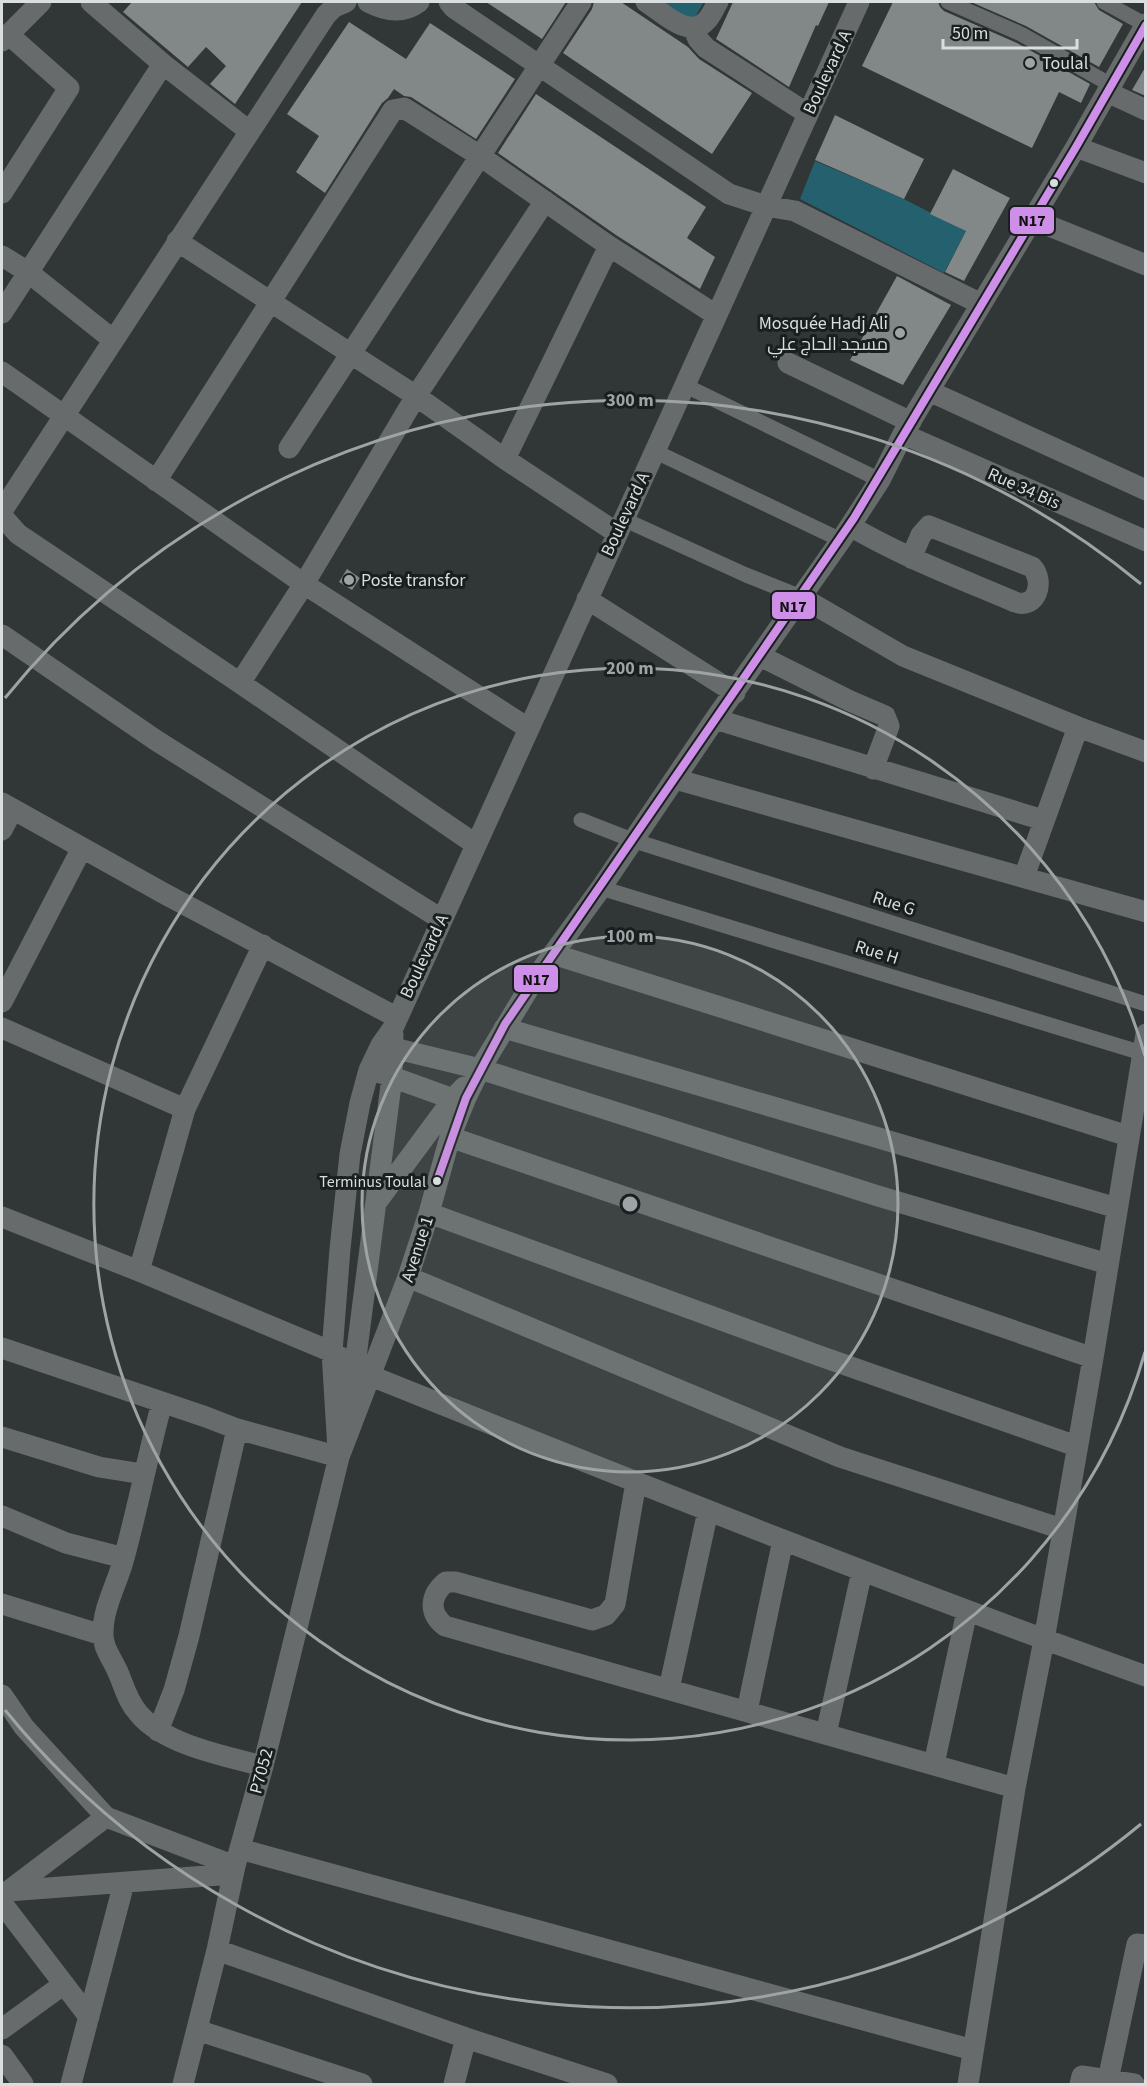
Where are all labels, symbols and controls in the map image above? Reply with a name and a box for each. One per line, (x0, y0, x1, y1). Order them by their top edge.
scale bar (943, 12, 1076, 50)
text: 50 m (952, 21, 988, 46)
street label: Boulevard A (797, 26, 858, 118)
place label: Toulal (1042, 51, 1088, 76)
marker: Toulal (1023, 56, 1037, 70)
unlabelled marker (1048, 177, 1060, 189)
line badge: N17 (1009, 206, 1055, 235)
text: N17 (1018, 210, 1046, 232)
place label: Mosquée Hadj Ali مسجد الحاج علي (759, 311, 888, 358)
marker: Mosquée Hadj Ali مسجد الحاج علي (893, 326, 907, 340)
text: 300 m (606, 388, 654, 413)
street label: Rue 34 Bis (984, 461, 1064, 515)
street label: Boulevard A (595, 468, 656, 560)
place label: Poste transfor (361, 568, 466, 593)
marker: Poste transfor (342, 573, 356, 587)
line badge: N17 (771, 591, 816, 620)
text: N17 (779, 596, 807, 618)
text: 200 m (606, 656, 654, 681)
street label: Rue G (869, 885, 918, 922)
street label: Boulevard A (394, 910, 455, 1002)
text: 100 m (606, 924, 654, 949)
street label: Rue H (852, 934, 902, 971)
line badge: N17 (513, 964, 559, 993)
text: N17 (522, 969, 550, 991)
place label: Terminus Toulal (319, 1171, 426, 1193)
marker: Terminus Toulal (431, 1175, 443, 1187)
centre of rings (620, 1194, 640, 1214)
street label: Avenue 1 (395, 1213, 440, 1285)
street label: P7052 (243, 1746, 280, 1797)

